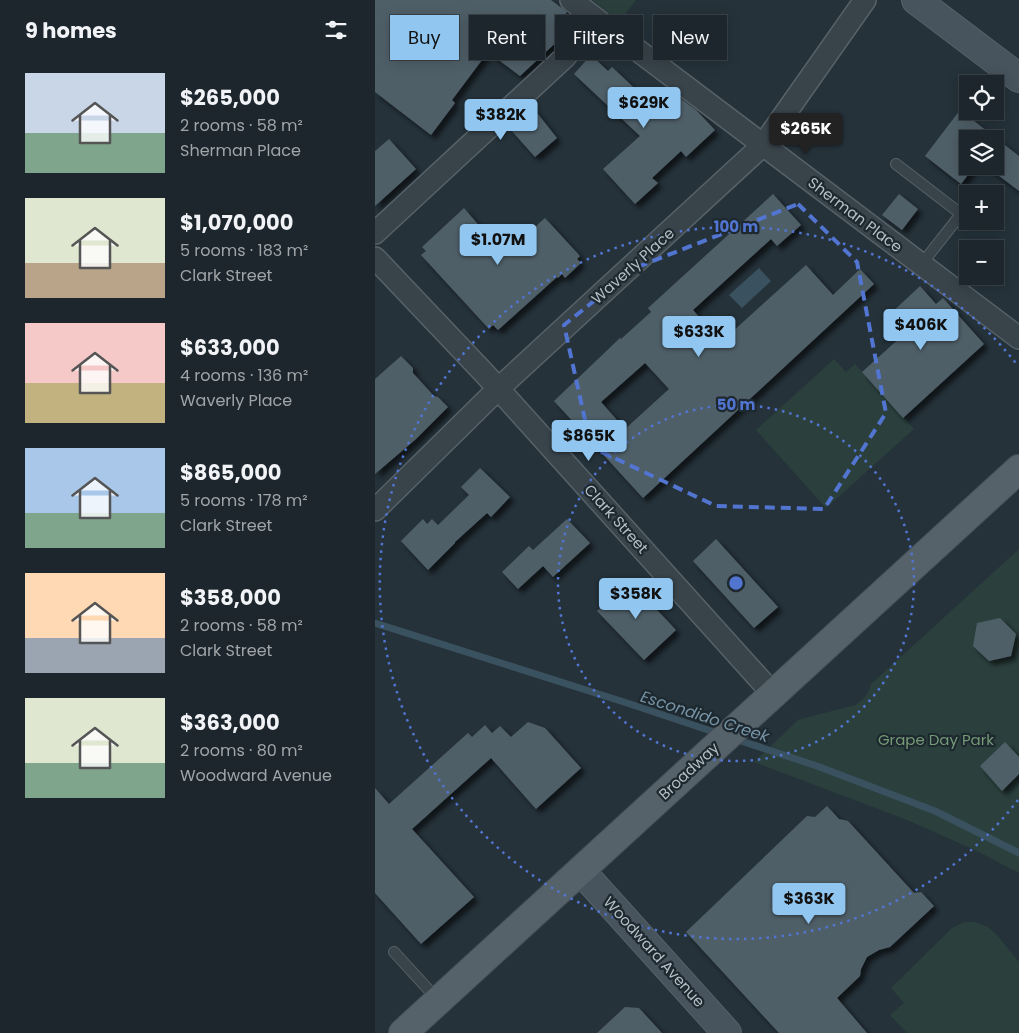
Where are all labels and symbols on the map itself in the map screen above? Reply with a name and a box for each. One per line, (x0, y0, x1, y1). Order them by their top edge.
pin: $629K (609, 86, 679, 129)
pin: $382K (466, 98, 536, 141)
pin: $265K (771, 112, 841, 155)
street label: Sherman Place (804, 172, 907, 257)
text: 100 m (714, 216, 758, 237)
street label: Waverly Place (587, 223, 679, 309)
pin: $1.07M (457, 224, 539, 266)
pin: $406K (886, 308, 956, 351)
pin: $633K (664, 316, 734, 358)
text: 50 m (717, 394, 755, 415)
pin: $865K (554, 420, 624, 462)
street label: Clark Street (580, 479, 653, 558)
centre of rings (727, 574, 745, 592)
pin: $358K (601, 578, 671, 620)
water label: Escondido Creek (638, 685, 773, 748)
park label: Grape Day Park (878, 729, 994, 750)
street label: Broadway (654, 737, 724, 804)
pin: $363K (774, 882, 844, 925)
street label: Woodward Avenue (599, 892, 710, 1012)

